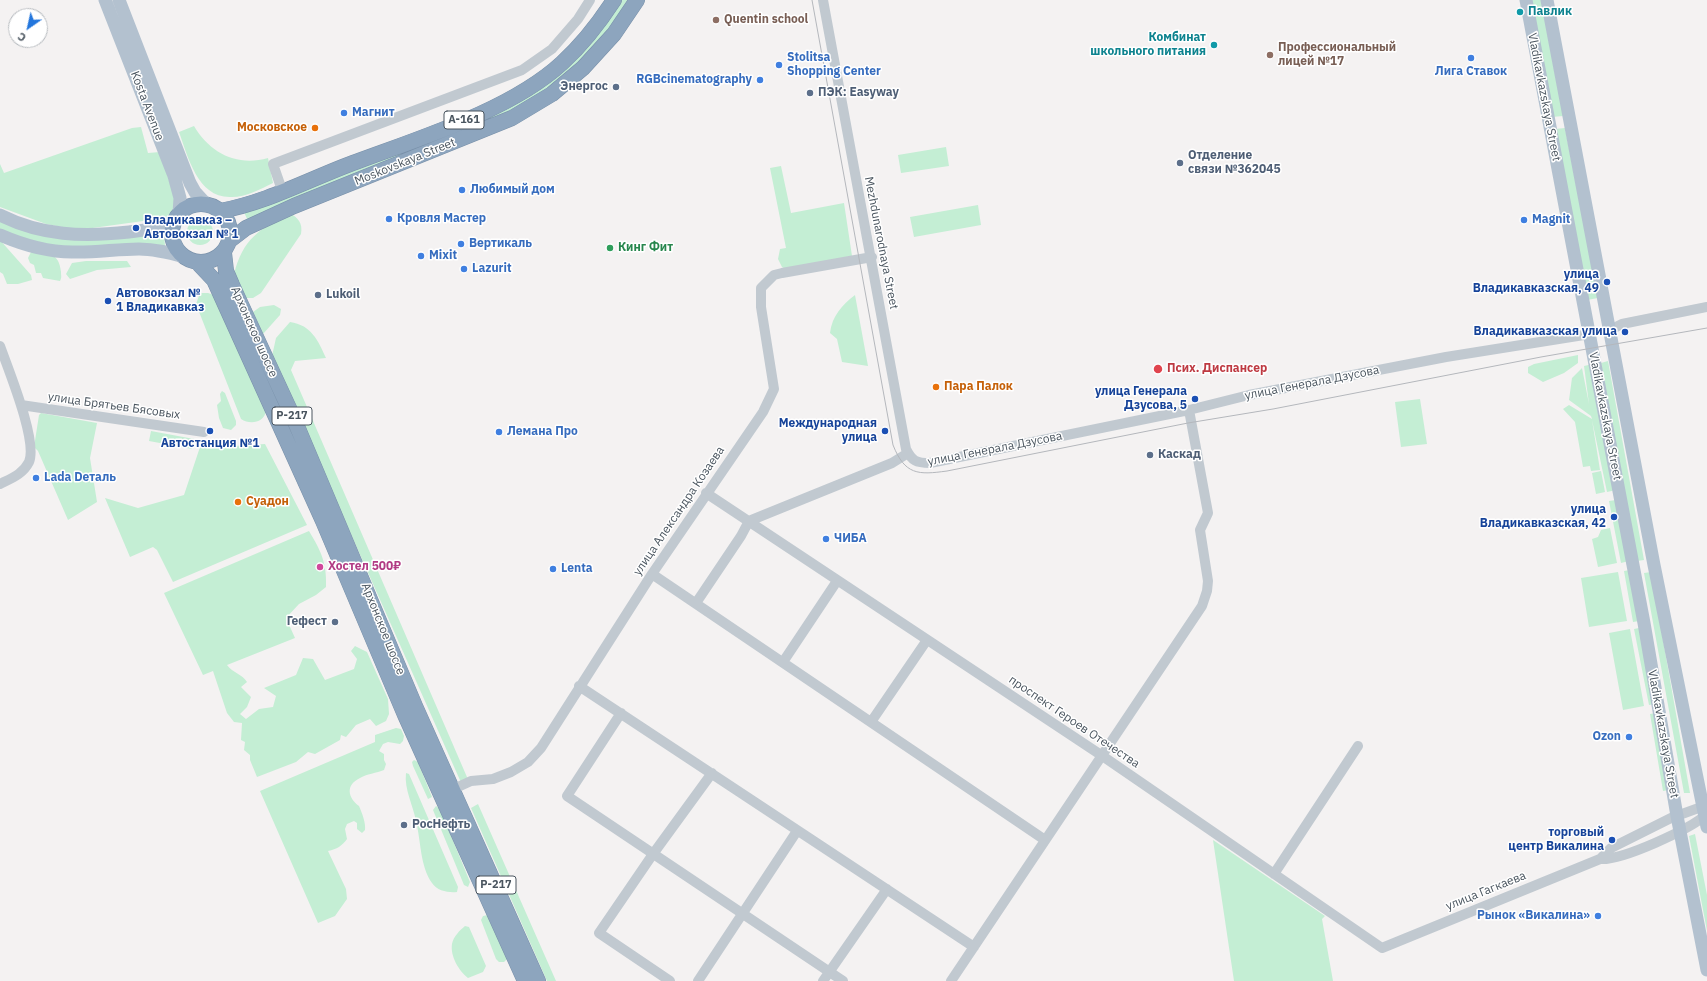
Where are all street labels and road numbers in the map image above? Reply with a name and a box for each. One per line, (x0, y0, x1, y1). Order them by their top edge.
street label: Vladikavkazskaya Street (1525, 32, 1563, 162)
street label: Kosta Avenue (127, 69, 167, 143)
road number: А-161 (444, 111, 484, 129)
street label: Moskovskaya Street (353, 135, 457, 189)
street label: Mezhdunarodnaya Street (861, 175, 901, 311)
street label: Архонское шоссе (228, 284, 280, 380)
street label: Vladikavkazskaya Street (1586, 351, 1624, 481)
street label: улица Генерала Дзусова (1244, 363, 1380, 403)
street label: улица Брятьев Бясовых (47, 390, 181, 422)
road number: Р-217 (272, 407, 312, 425)
street label: улица Генерала Дзусова (927, 429, 1063, 469)
street label: улица Александра Козаева (630, 444, 728, 578)
street label: Архонское шоссе (358, 581, 408, 677)
street label: Vladikavkazskaya Street (1645, 669, 1681, 799)
street label: проспект Героев Отечества (1006, 673, 1142, 771)
street label: улица Гагкаева (1444, 868, 1528, 914)
road number: Р-217 (476, 876, 516, 894)

